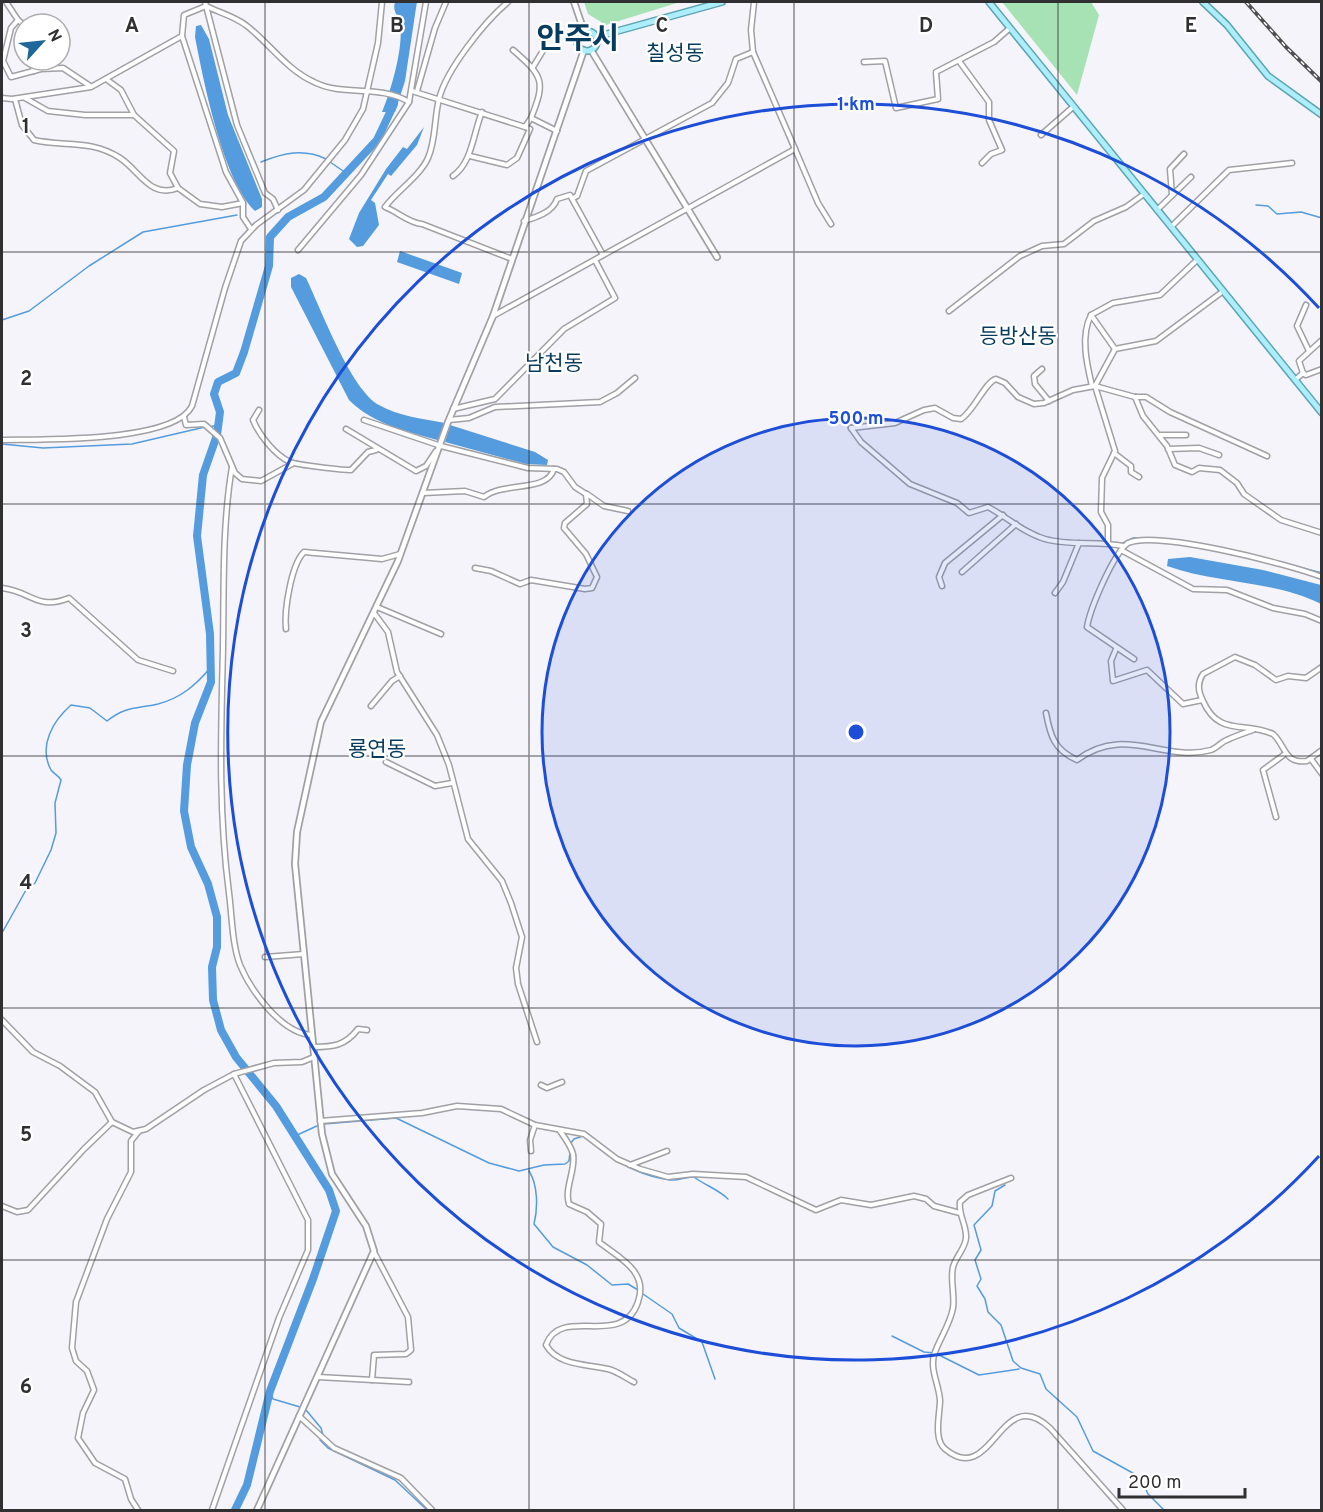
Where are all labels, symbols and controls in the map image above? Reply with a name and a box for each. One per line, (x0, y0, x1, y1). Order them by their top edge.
north arrow (12, 12, 72, 72)
text: A (125, 14, 139, 40)
text: B (390, 14, 404, 40)
text: C (656, 14, 668, 40)
text: D (919, 14, 933, 40)
text: E (1185, 14, 1197, 40)
district label: 안주시 (537, 22, 619, 59)
text: N (42, 26, 65, 46)
district label: 칠성동 (646, 41, 704, 68)
text: 1 km (837, 94, 875, 117)
text: 1 (22, 115, 30, 141)
district label: 등방산동 (979, 324, 1057, 351)
district label: 남천동 (525, 351, 583, 378)
text: 2 (20, 367, 32, 393)
text: 500 m (829, 408, 883, 431)
text: 3 (20, 619, 32, 645)
centre of rings (846, 722, 866, 742)
district label: 룡연동 (348, 737, 406, 764)
text: 4 (20, 871, 32, 897)
text: 5 (20, 1123, 32, 1149)
text: 6 (20, 1375, 32, 1401)
scale bar (1119, 1461, 1245, 1499)
text: 200 m (1128, 1472, 1181, 1495)

